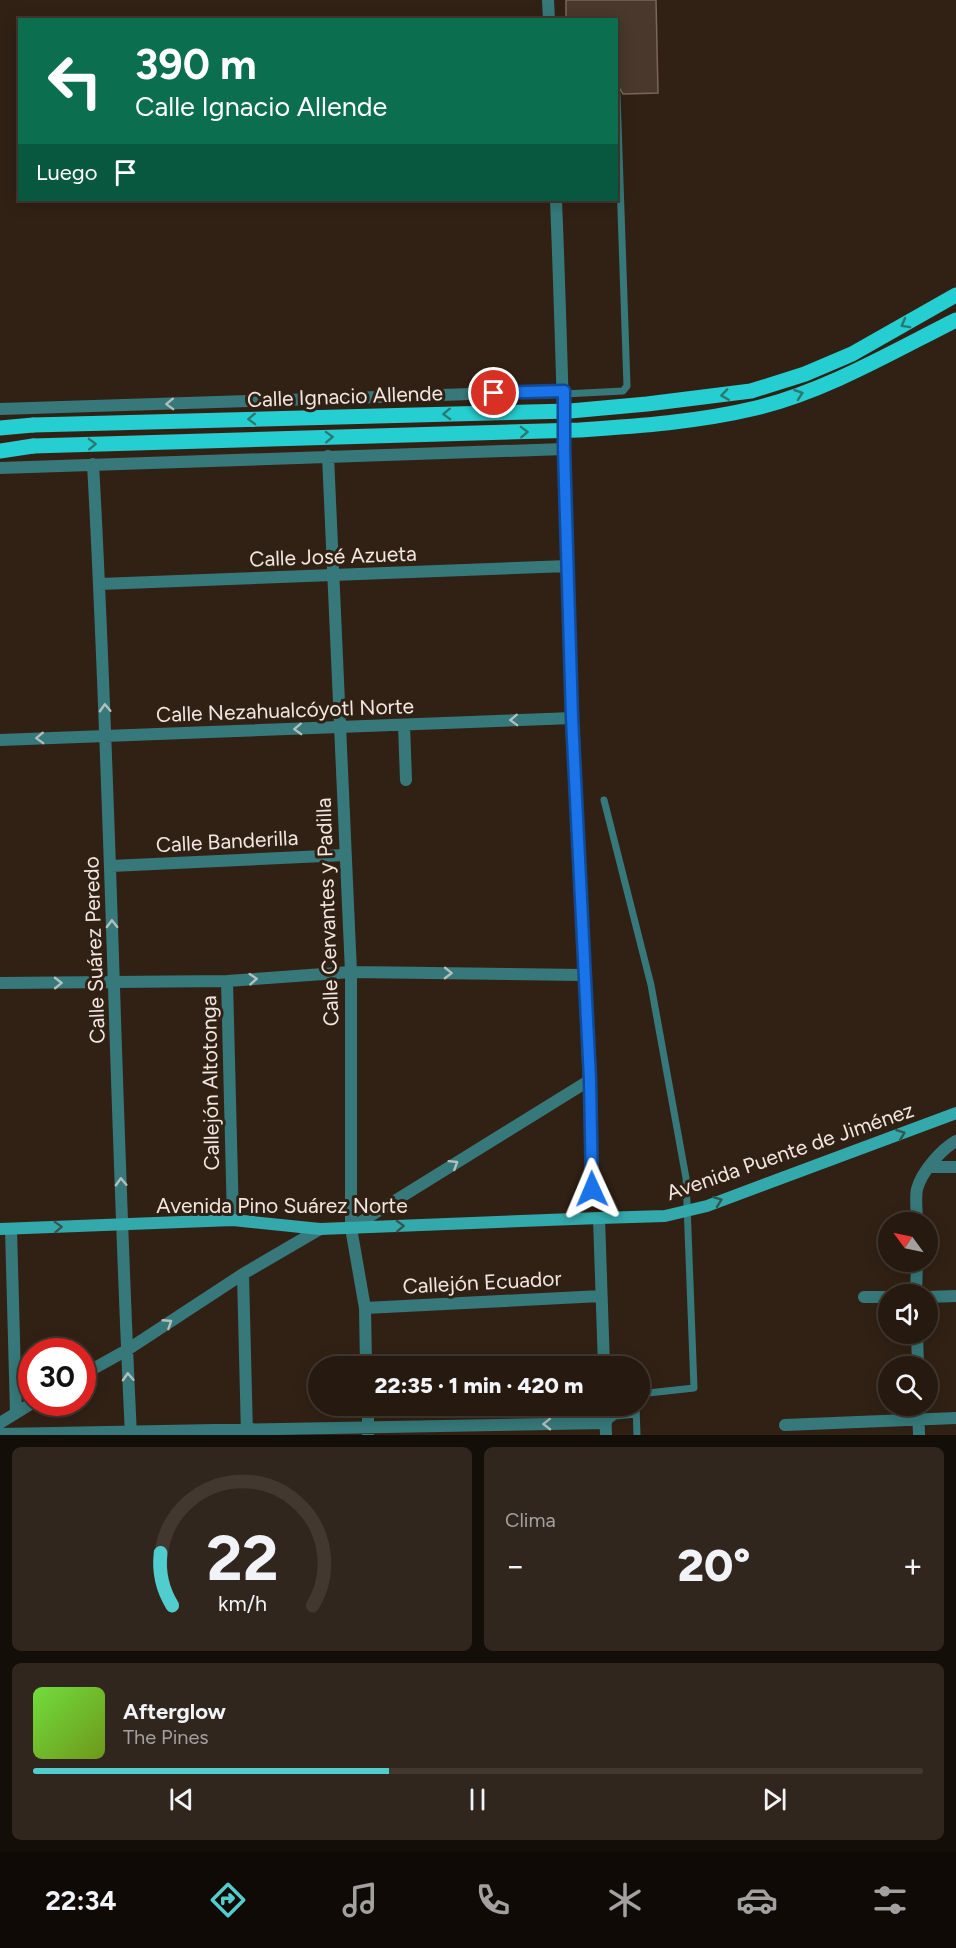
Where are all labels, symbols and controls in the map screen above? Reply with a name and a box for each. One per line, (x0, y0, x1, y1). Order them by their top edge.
text: 390 m (135, 39, 257, 90)
icon: left (36, 42, 114, 120)
text: Calle Ignacio Allende (135, 90, 387, 123)
icon: arrive (109, 156, 142, 189)
text: Luego (36, 159, 97, 186)
one-way arrow (901, 317, 911, 328)
pin (468, 367, 519, 418)
icon: arrive (477, 376, 510, 409)
street label: Calle Ignacio Allende (247, 380, 443, 412)
one-way arrow (720, 388, 729, 400)
one-way arrow (793, 388, 804, 401)
one-way arrow (165, 397, 174, 410)
one-way arrow (442, 408, 451, 420)
one-way arrow (247, 413, 256, 426)
one-way arrow (519, 425, 528, 438)
one-way arrow (324, 431, 333, 444)
one-way arrow (87, 438, 96, 450)
street label: Calle José Azueta (249, 541, 417, 571)
street label: Calle Nezahualcóyotl Norte (156, 693, 414, 727)
one-way arrow (98, 703, 111, 712)
one-way arrow (509, 714, 518, 727)
one-way arrow (293, 723, 302, 735)
one-way arrow (36, 732, 45, 745)
street label: Calle Cervantes y Padilla (311, 797, 343, 1027)
street label: Calle Banderilla (155, 825, 299, 857)
street label: Calle Suárez Peredo (78, 856, 110, 1044)
one-way arrow (106, 919, 118, 928)
one-way arrow (444, 967, 453, 980)
one-way arrow (249, 973, 258, 986)
one-way arrow (54, 977, 63, 989)
street label: Callejón Altotonga (196, 995, 224, 1171)
street label: Avenida Puente de Jiménez (663, 1097, 917, 1205)
one-way arrow (895, 1128, 906, 1141)
position arrow (560, 1157, 624, 1221)
one-way arrow (448, 1160, 458, 1172)
one-way arrow (115, 1177, 128, 1186)
street label: Avenida Pino Suárez Norte (156, 1193, 408, 1218)
one-way arrow (712, 1196, 723, 1209)
north arrow (878, 1212, 938, 1272)
map controls (878, 1212, 938, 1416)
one-way arrow (395, 1220, 404, 1233)
one-way arrow (54, 1221, 63, 1233)
street label: Callejón Ecuador (402, 1265, 562, 1299)
button: sound (878, 1284, 938, 1344)
one-way arrow (162, 1318, 172, 1330)
speed limit sign: 30 (18, 1338, 96, 1416)
button: search (878, 1356, 938, 1416)
one-way arrow (122, 1372, 135, 1381)
text: 22:35 · 1 min · 420 m (375, 1372, 583, 1399)
one-way arrow (543, 1418, 552, 1430)
text: Clima (505, 1508, 556, 1532)
text: 22 (206, 1521, 278, 1596)
text: 20° (677, 1538, 751, 1592)
text: − (505, 1546, 526, 1585)
text: + (902, 1546, 923, 1585)
text: km/h (218, 1591, 266, 1616)
text: Afterglow (123, 1698, 226, 1725)
text: The Pines (123, 1725, 209, 1749)
icon: previous (165, 1783, 198, 1816)
icon: pause (461, 1783, 494, 1816)
icon: next (758, 1783, 791, 1816)
icon: directions (207, 1879, 249, 1921)
icon: music (339, 1879, 381, 1921)
icon: phone (472, 1879, 514, 1921)
icon: climate (604, 1879, 646, 1921)
icon: car (736, 1879, 778, 1921)
icon: filters (869, 1879, 911, 1921)
text: 22:34 (45, 1884, 117, 1917)

